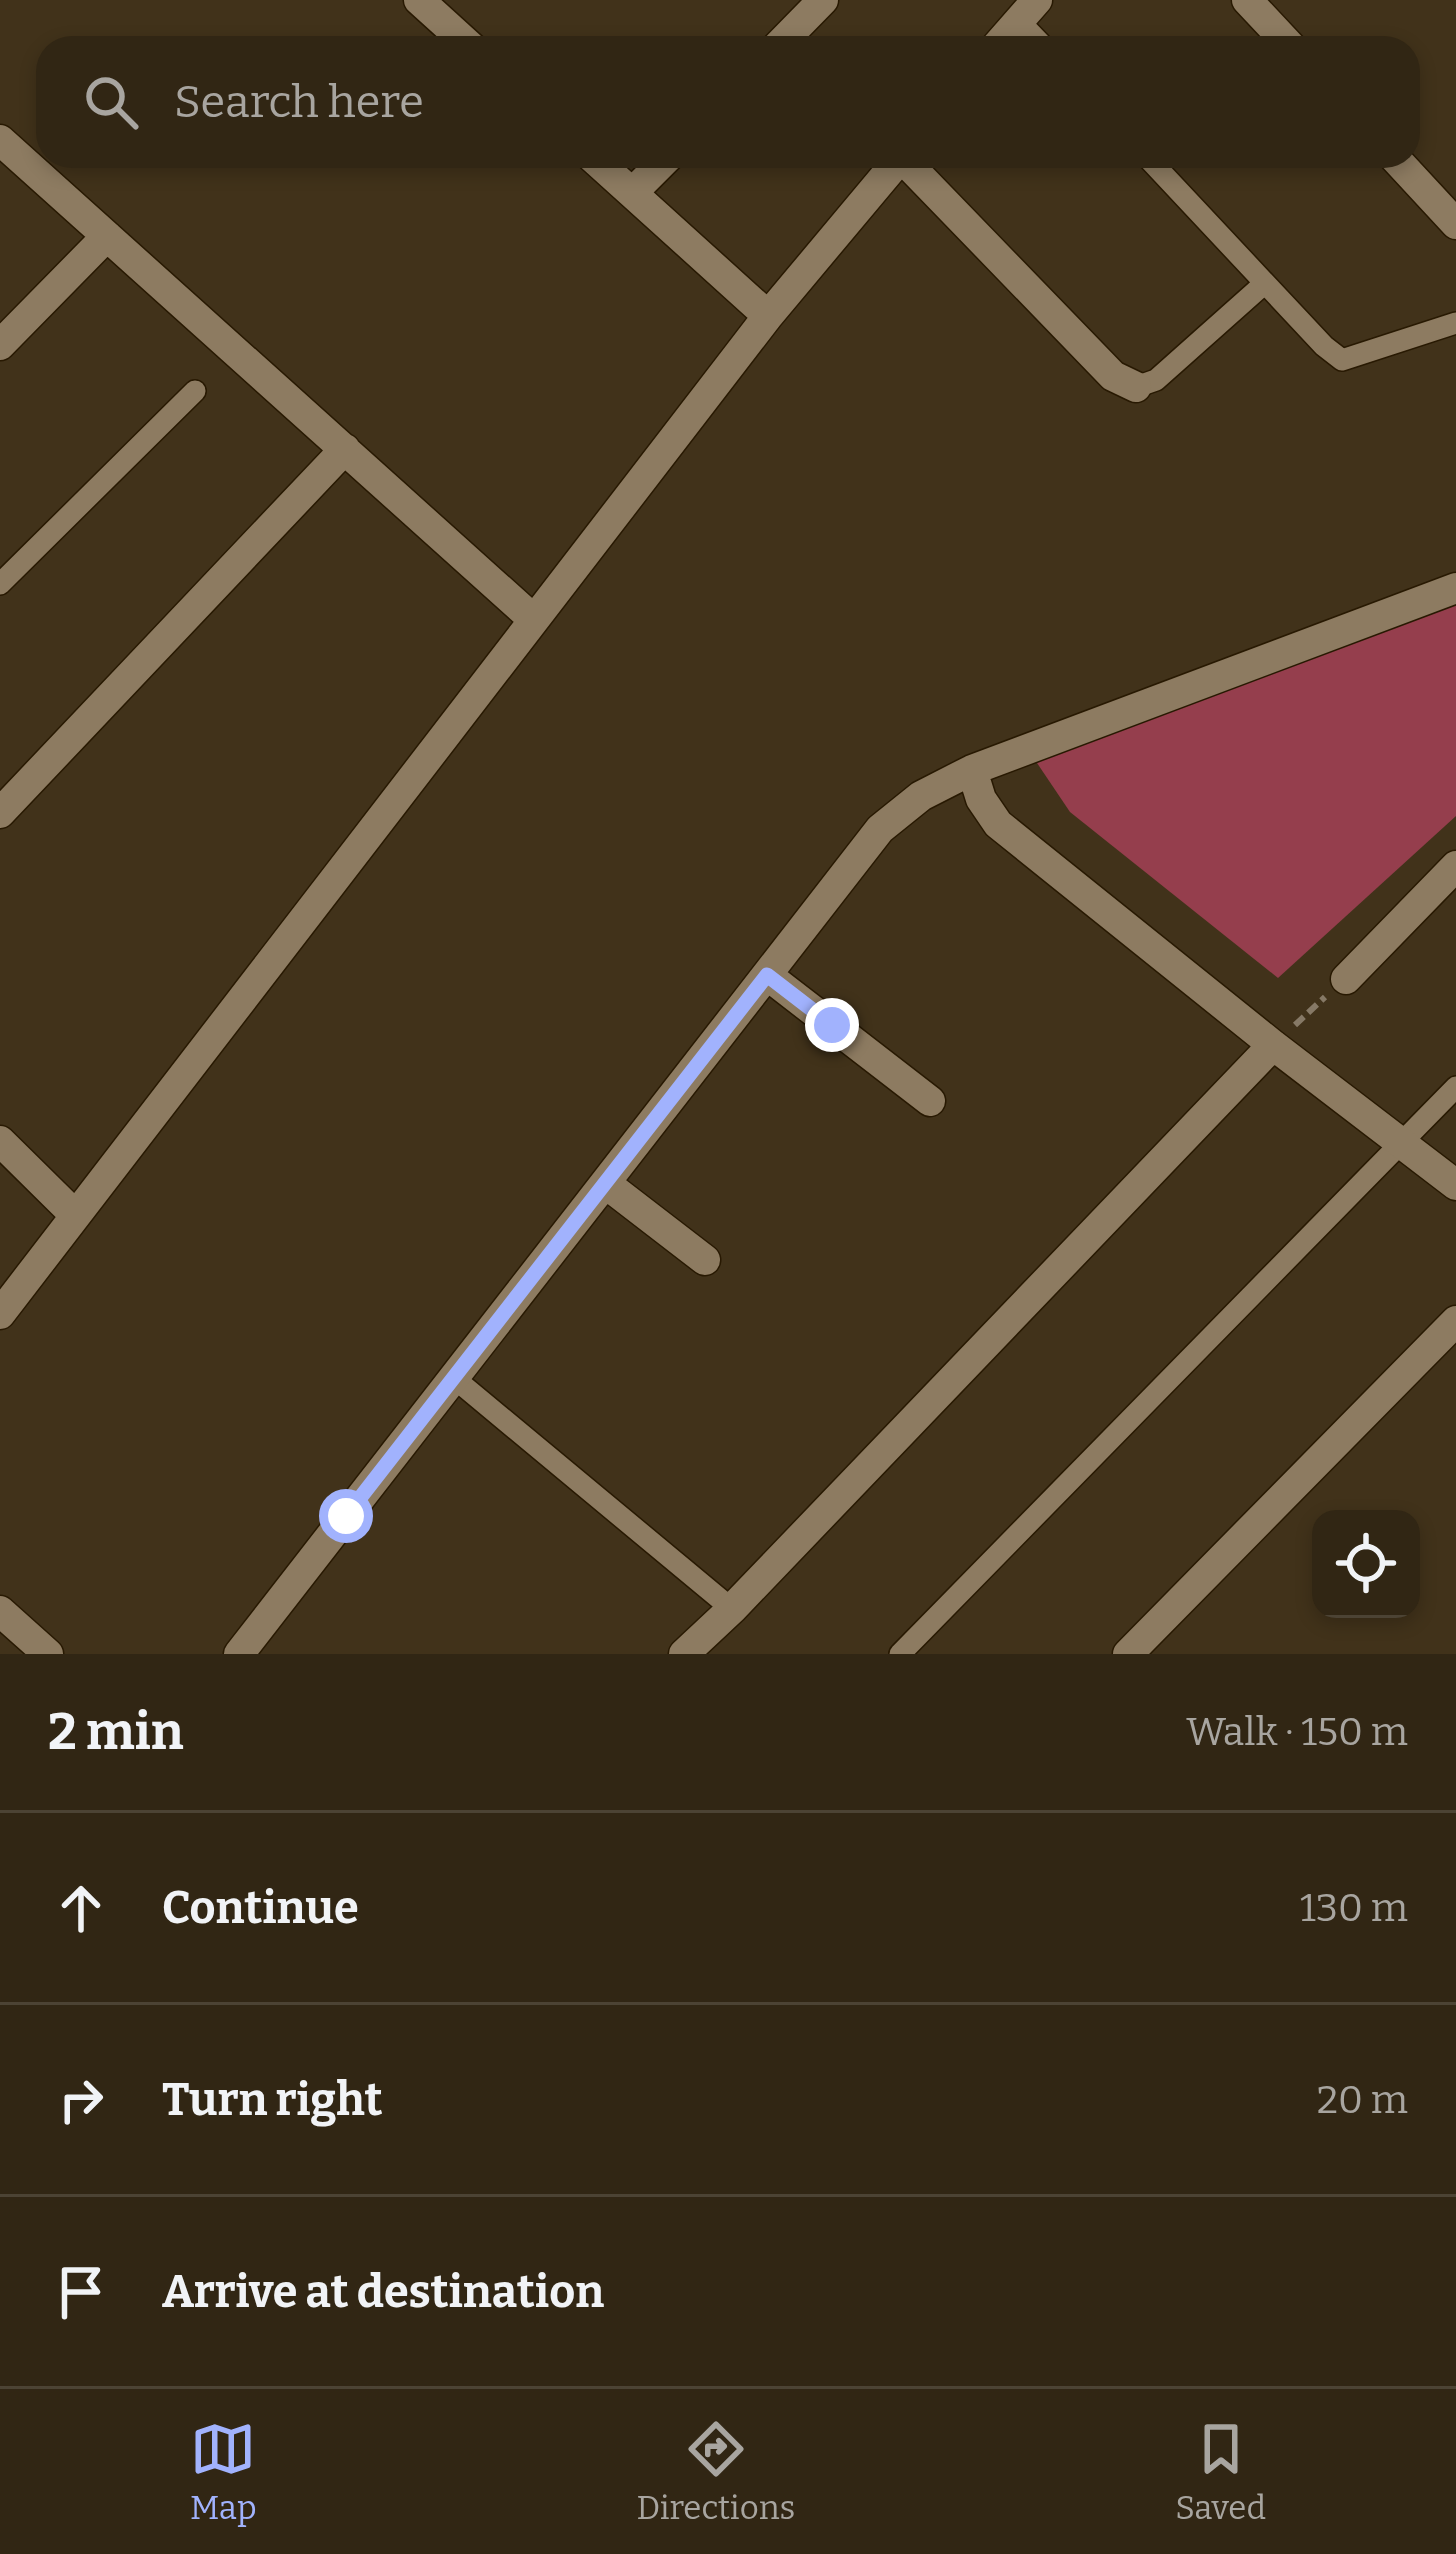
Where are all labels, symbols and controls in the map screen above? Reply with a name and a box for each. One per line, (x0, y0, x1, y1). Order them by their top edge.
search box (36, 36, 1420, 168)
icon: search (78, 69, 144, 135)
text: Search here (174, 75, 424, 129)
route end (805, 998, 859, 1052)
route start (319, 1489, 373, 1543)
map controls (1312, 1510, 1420, 1618)
button: locate (1312, 1510, 1420, 1618)
text: 2 min (48, 1701, 184, 1763)
text: Walk · 150 m (1186, 1709, 1408, 1755)
icon: ahead (48, 1875, 114, 1941)
text: Continue (162, 1881, 359, 1935)
text: 130 m (1300, 1885, 1408, 1931)
icon: right (48, 2067, 114, 2133)
text: Turn right (162, 2073, 382, 2127)
text: 20 m (1317, 2077, 1408, 2123)
icon: arrive (48, 2259, 114, 2325)
text: Arrive at destination (162, 2265, 604, 2319)
tab: Map (190, 2416, 257, 2528)
tab: Directions (637, 2416, 795, 2528)
tab: Saved (1175, 2416, 1266, 2528)

